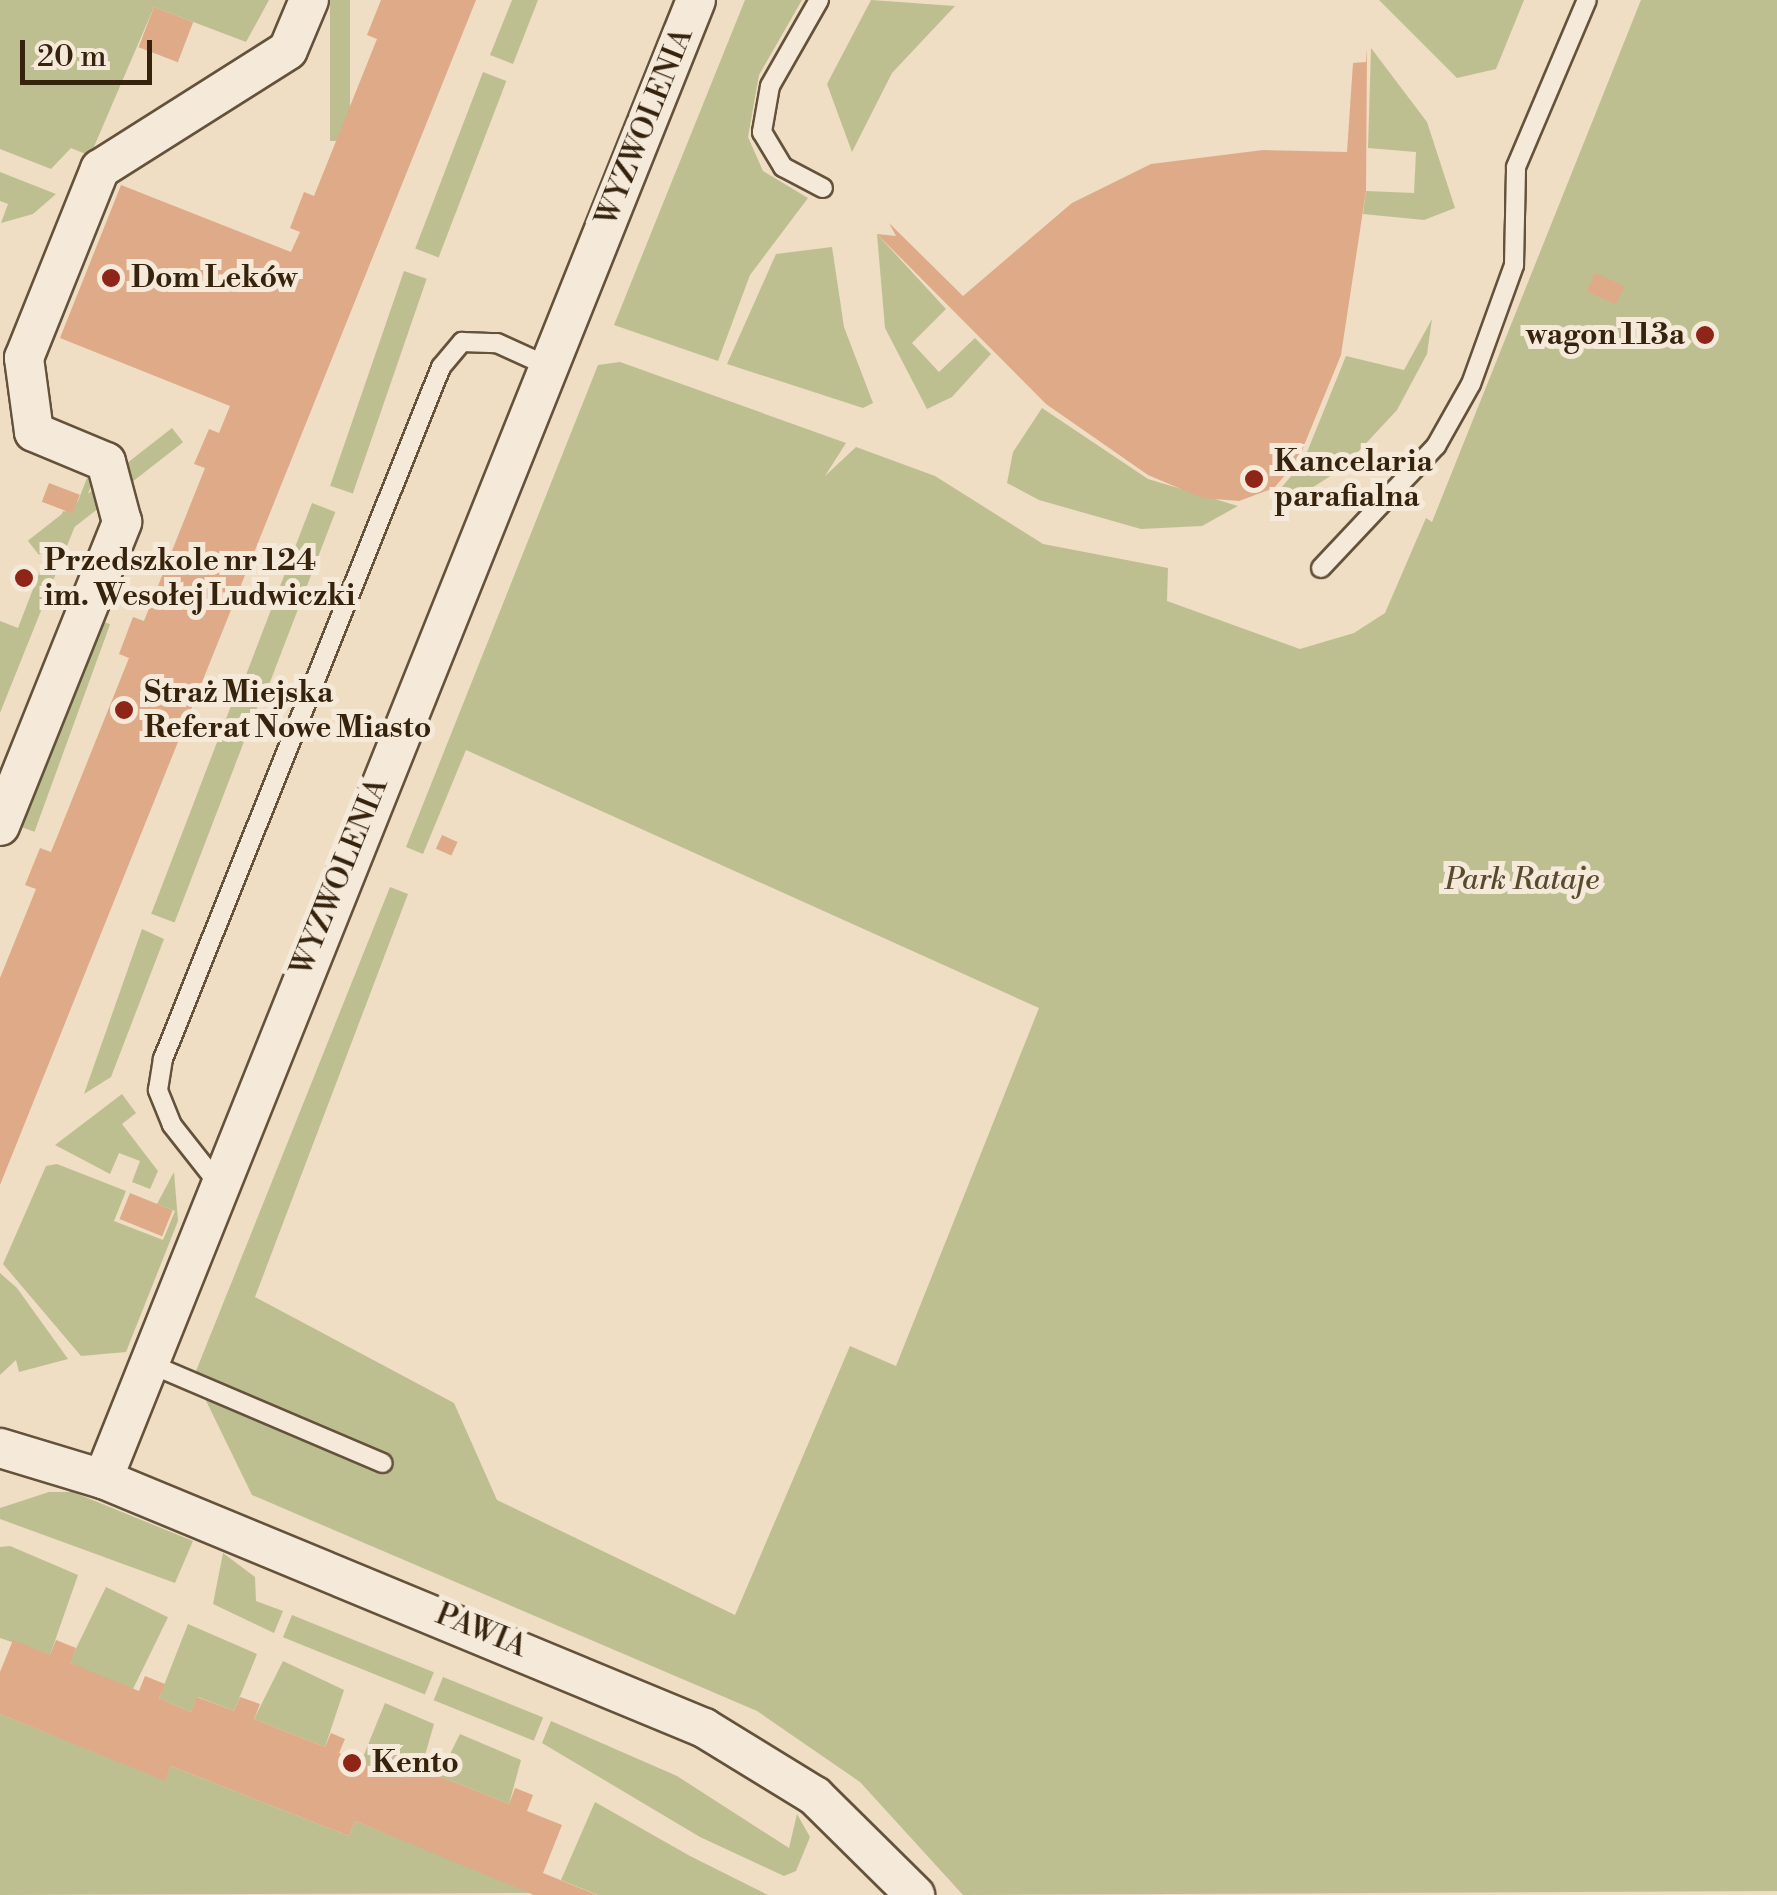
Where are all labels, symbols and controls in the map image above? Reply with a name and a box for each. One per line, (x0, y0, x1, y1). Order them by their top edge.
scale bar (25, 20, 158, 82)
street label: WYZWOLENIA (589, 23, 701, 231)
text: 20 m (37, 38, 106, 76)
place label: Dom Leków (131, 260, 297, 296)
marker: Dom Leków (100, 267, 122, 289)
place label: wagon 113a (1526, 317, 1685, 353)
marker: wagon 113a (1694, 324, 1716, 346)
place label: Kancelaria parafialna (1274, 444, 1433, 514)
marker: Kancelaria parafialna (1243, 468, 1265, 490)
place label: Przedszkole nr 124 im. Wesołej Ludwiczki (44, 543, 355, 614)
marker: Przedszkole nr 124 im. Wesołej Ludwiczki (13, 567, 35, 589)
place label: Straż Miejska Referat Nowe Miasto (144, 675, 431, 746)
marker: Straż Miejska Referat Nowe Miasto (113, 699, 135, 721)
street label: WYZWOLENIA (284, 773, 396, 981)
park label: Park Rataje (1445, 862, 1599, 898)
street label: PAWIA (430, 1597, 532, 1665)
place label: Kento (372, 1745, 459, 1781)
marker: Kento (341, 1752, 363, 1774)

